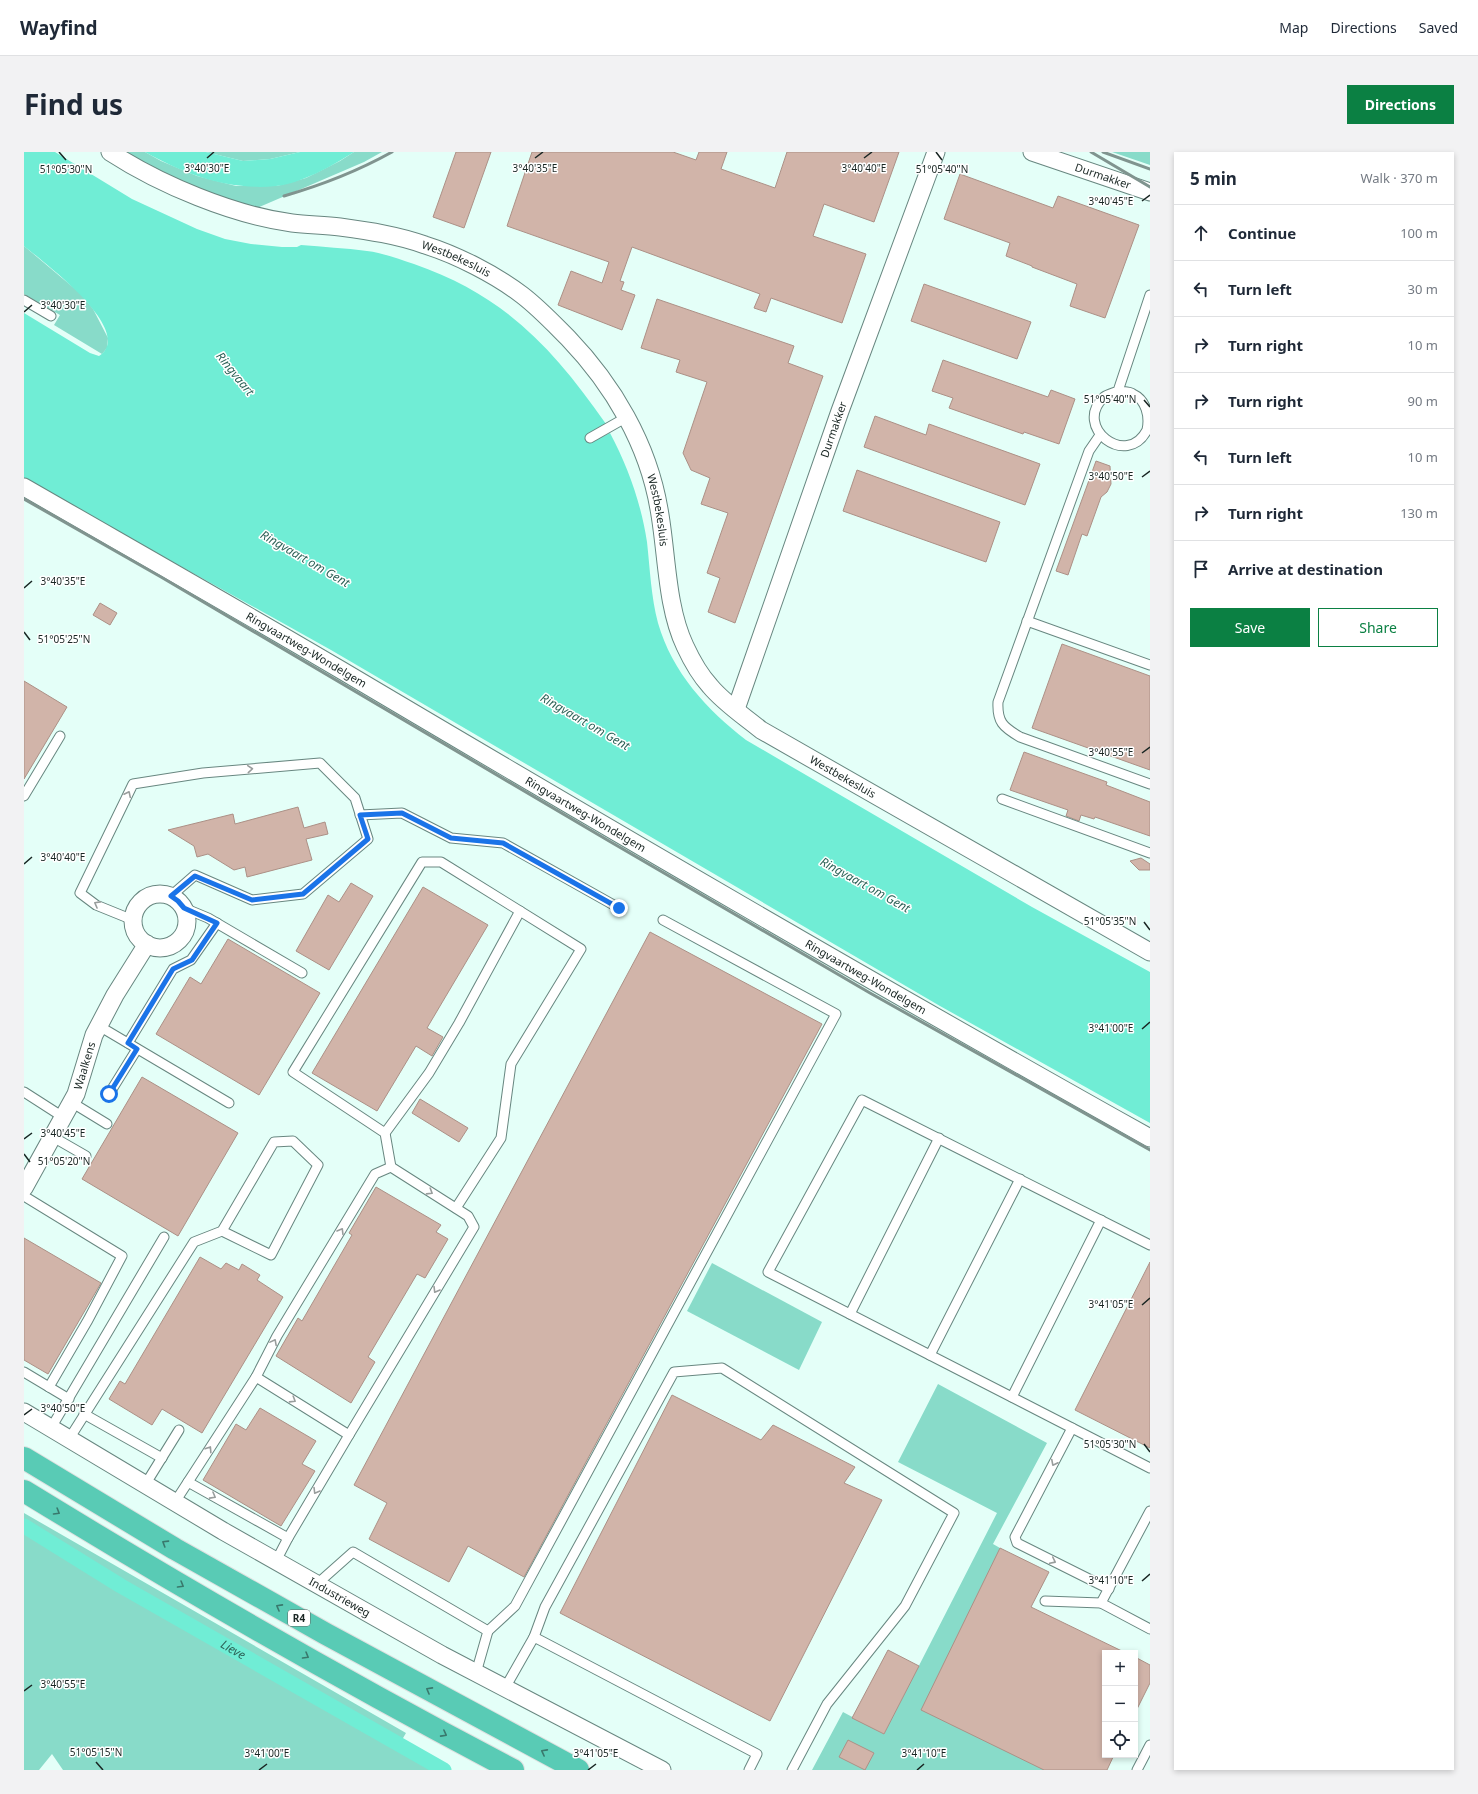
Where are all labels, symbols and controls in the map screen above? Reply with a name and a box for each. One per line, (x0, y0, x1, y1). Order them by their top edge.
text: Wayfind (20, 15, 98, 41)
text: Map (1279, 18, 1308, 37)
text: Directions (1330, 18, 1397, 37)
text: Saved (1419, 18, 1458, 37)
text: Find us (24, 85, 123, 123)
button: Directions (1347, 85, 1454, 124)
street label: Durmakker (1073, 159, 1134, 192)
text: 3°40'30"E (185, 161, 229, 175)
text: 3°40'35"E (513, 161, 557, 175)
text: 3°40'40"E (842, 161, 886, 175)
text: 51°05'30"N (40, 162, 92, 176)
text: 51°05'40"N (916, 162, 968, 176)
text: 5 min (1190, 167, 1237, 190)
text: Walk · 370 m (1360, 169, 1438, 187)
text: 3°40'45"E (1089, 194, 1133, 208)
icon: ahead (1190, 222, 1212, 244)
text: Continue (1228, 223, 1296, 243)
text: 100 m (1400, 224, 1438, 242)
street label: Westbekesluis (420, 237, 494, 280)
icon: left (1190, 278, 1212, 300)
text: Turn left (1228, 279, 1292, 299)
text: 30 m (1408, 280, 1438, 298)
text: 3°40'30"E (41, 298, 85, 312)
icon: right (1190, 334, 1212, 356)
text: Turn right (1228, 335, 1303, 355)
text: 10 m (1408, 336, 1438, 354)
water label: Ringvaart (212, 348, 259, 400)
icon: right (1190, 390, 1212, 412)
text: Turn right (1228, 391, 1303, 411)
text: 51°05'40"N (1084, 392, 1136, 406)
text: 90 m (1408, 392, 1438, 410)
street label: Durmakker (816, 399, 850, 459)
icon: left (1190, 446, 1212, 468)
text: Turn left (1228, 447, 1292, 467)
text: 10 m (1408, 448, 1438, 466)
text: 3°40'50"E (1089, 469, 1133, 483)
street label: Westbekesluis (644, 472, 672, 547)
icon: right (1190, 502, 1212, 524)
text: Turn right (1228, 503, 1303, 523)
text: 130 m (1400, 504, 1438, 522)
water label: Ringvaart om Gent (258, 526, 354, 592)
icon: arrive (1190, 558, 1212, 580)
text: Arrive at destination (1228, 559, 1383, 579)
text: 3°40'35"E (41, 574, 85, 588)
street label: Ringvaartweg-Wondelgem (244, 608, 370, 691)
button: Save (1190, 608, 1310, 647)
button: Share (1318, 608, 1438, 647)
text: 51°05'25"N (38, 632, 90, 646)
water label: Ringvaart om Gent (538, 689, 634, 755)
text: 3°40'55"E (1089, 745, 1133, 759)
street label: Westbekesluis (807, 751, 879, 801)
one-way arrow (247, 765, 253, 774)
street label: Ringvaartweg-Wondelgem (523, 773, 649, 855)
one-way arrow (123, 791, 131, 799)
text: 3°40'40"E (41, 850, 85, 864)
water label: Ringvaart om Gent (817, 853, 914, 917)
route end (610, 899, 628, 917)
one-way arrow (94, 902, 101, 909)
text: 51°05'35"N (1084, 914, 1136, 928)
street label: Ringvaartweg-Wondelgem (803, 936, 929, 1017)
text: 3°41'00"E (1089, 1021, 1133, 1035)
street label: Waalkens (70, 1040, 99, 1091)
route start (100, 1085, 118, 1103)
text: 3°40'45"E (41, 1126, 85, 1140)
text: 51°05'20"N (38, 1154, 90, 1168)
one-way arrow (426, 1187, 433, 1195)
one-way arrow (336, 1228, 344, 1235)
one-way arrow (434, 1286, 441, 1293)
text: 3°41'05"E (1089, 1297, 1133, 1311)
one-way arrow (269, 1339, 277, 1347)
one-way arrow (289, 1396, 296, 1403)
text: 3°40'50"E (41, 1401, 85, 1415)
text: 51°05'30"N (1084, 1437, 1136, 1451)
one-way arrow (205, 1446, 212, 1453)
one-way arrow (1051, 1458, 1059, 1466)
one-way arrow (313, 1487, 320, 1494)
one-way arrow (209, 1491, 216, 1498)
one-way arrow (53, 1507, 60, 1514)
one-way arrow (163, 1541, 170, 1548)
one-way arrow (1048, 1556, 1056, 1564)
street label: Industrieweg (307, 1573, 373, 1620)
text: 3°41'10"E (1089, 1573, 1133, 1587)
one-way arrow (177, 1581, 184, 1588)
one-way arrow (275, 1605, 283, 1612)
road number: R4 (288, 1610, 310, 1626)
water label: Lieve (218, 1636, 249, 1663)
map controls (1102, 1650, 1138, 1758)
button: + (1102, 1650, 1138, 1686)
one-way arrow (302, 1652, 309, 1659)
text: 3°40'55"E (41, 1677, 85, 1691)
button: − (1102, 1686, 1138, 1722)
one-way arrow (426, 1688, 433, 1695)
button: locate (1102, 1722, 1138, 1758)
one-way arrow (440, 1729, 447, 1737)
text: 51°05'15"N (70, 1745, 122, 1759)
text: 3°41'00"E (245, 1746, 289, 1760)
text: 3°41'05"E (574, 1746, 618, 1760)
text: 3°41'10"E (902, 1746, 946, 1760)
one-way arrow (540, 1749, 548, 1757)

